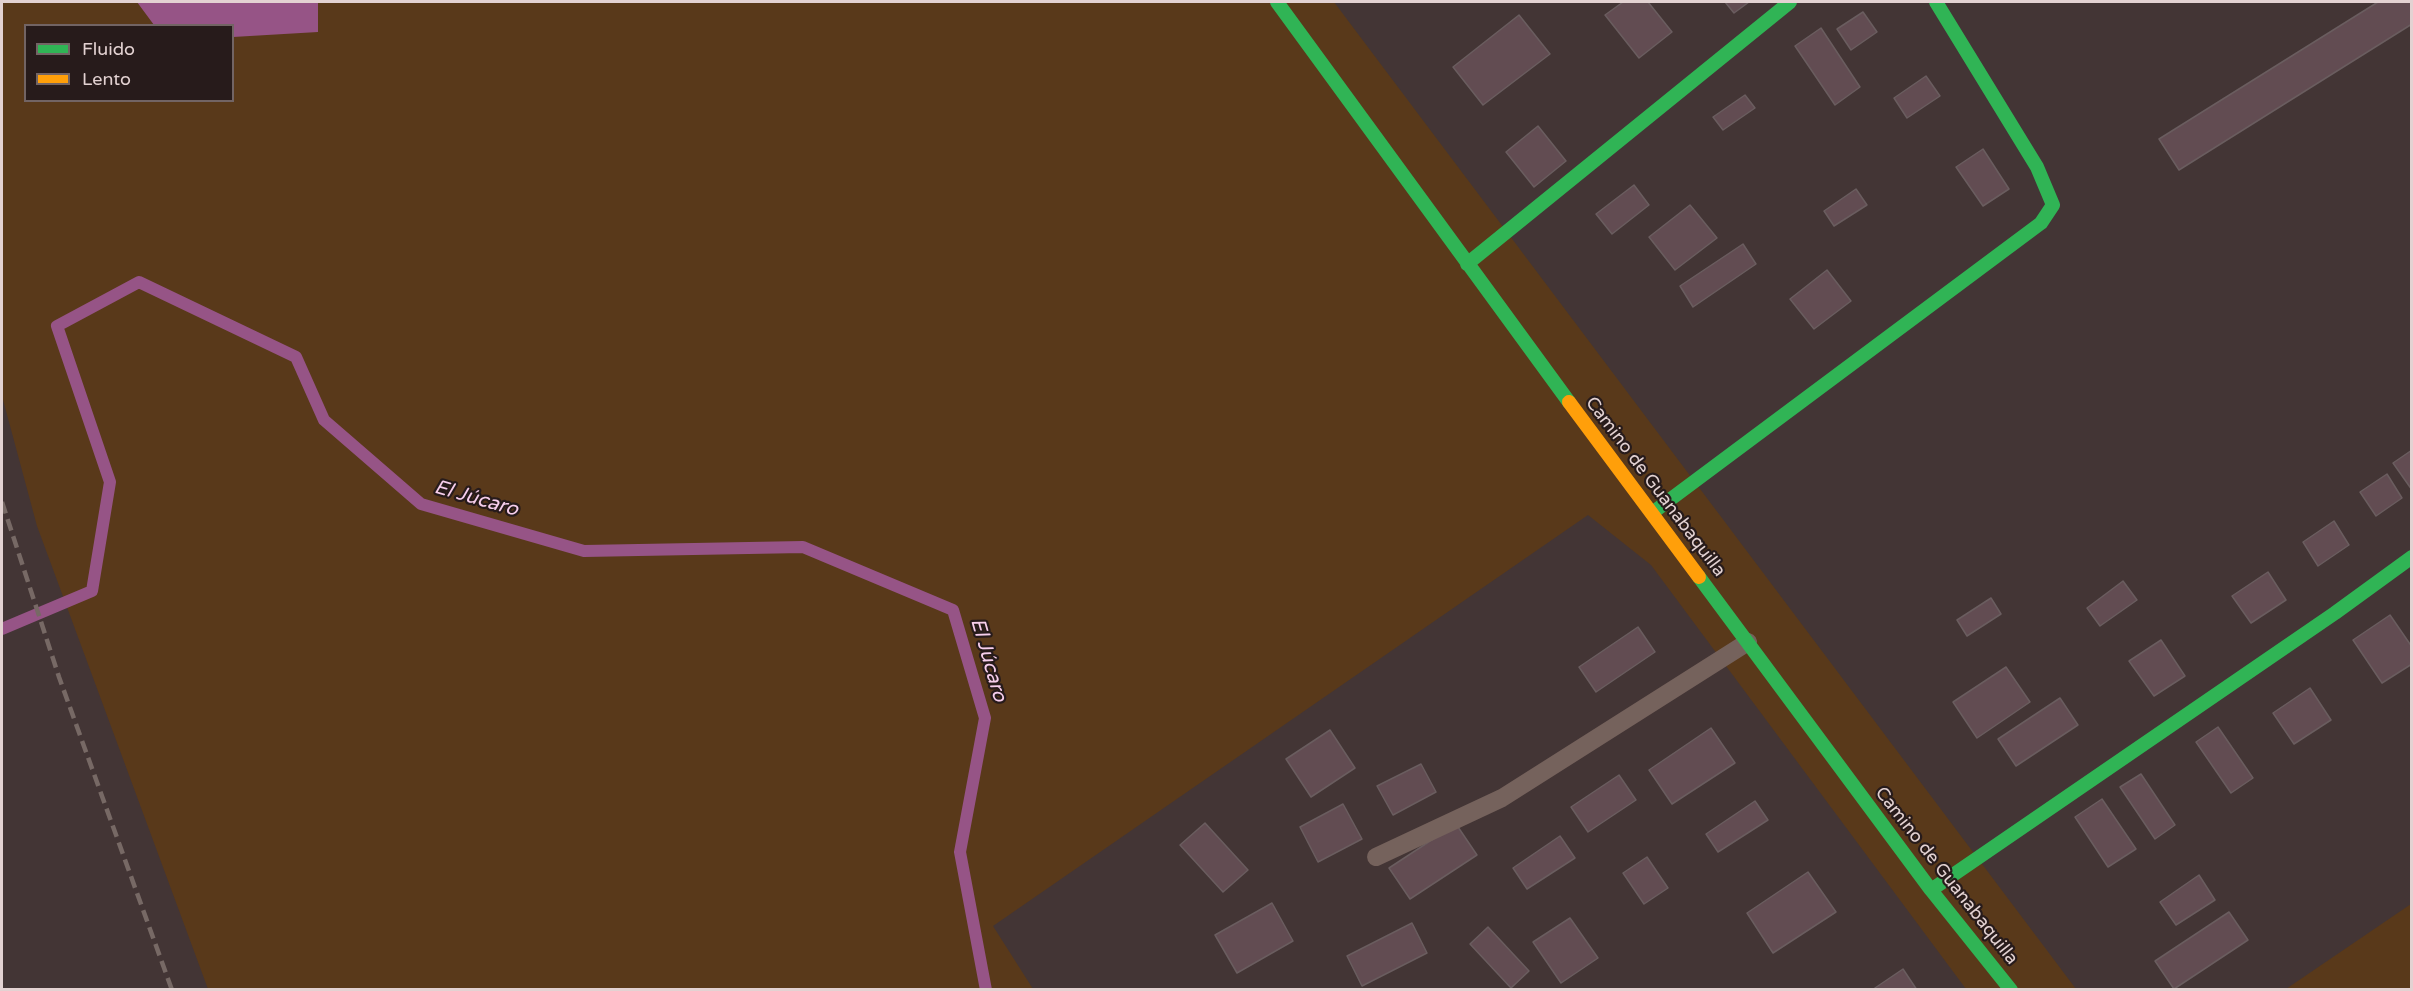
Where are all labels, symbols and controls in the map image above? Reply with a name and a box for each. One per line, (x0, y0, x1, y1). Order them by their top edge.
legend (24, 24, 234, 102)
text: Fluido (82, 38, 135, 60)
text: Lento (82, 68, 131, 90)
street label: Camino de Guanabaquilla (1580, 393, 1730, 581)
water label: El Júcaro (431, 476, 521, 522)
water label: El Júcaro (965, 615, 1011, 705)
street label: Camino de Guanabaquilla (1870, 783, 2022, 969)

